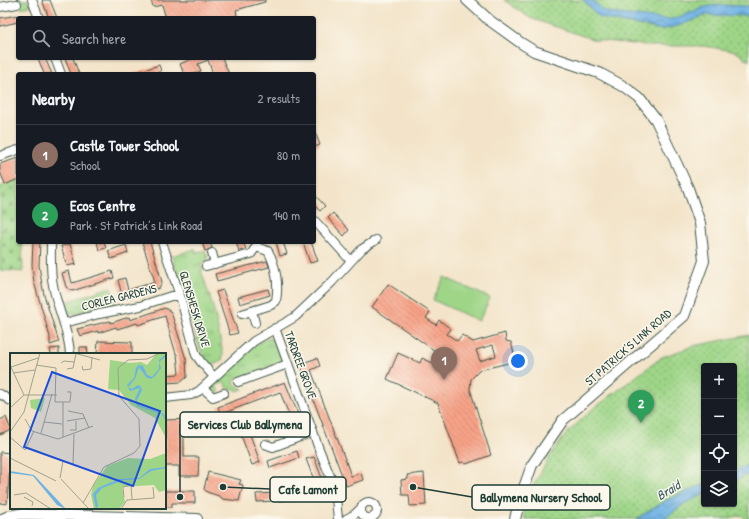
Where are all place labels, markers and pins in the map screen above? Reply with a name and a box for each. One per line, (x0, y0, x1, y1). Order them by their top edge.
pin: 1 (431, 347, 457, 380)
pin: 2 (628, 390, 654, 423)
callout: Services Club Ballymena (180, 412, 310, 437)
callout: Cafe Lamont (270, 477, 346, 502)
callout: Ballymena Nursery School (472, 485, 610, 510)

